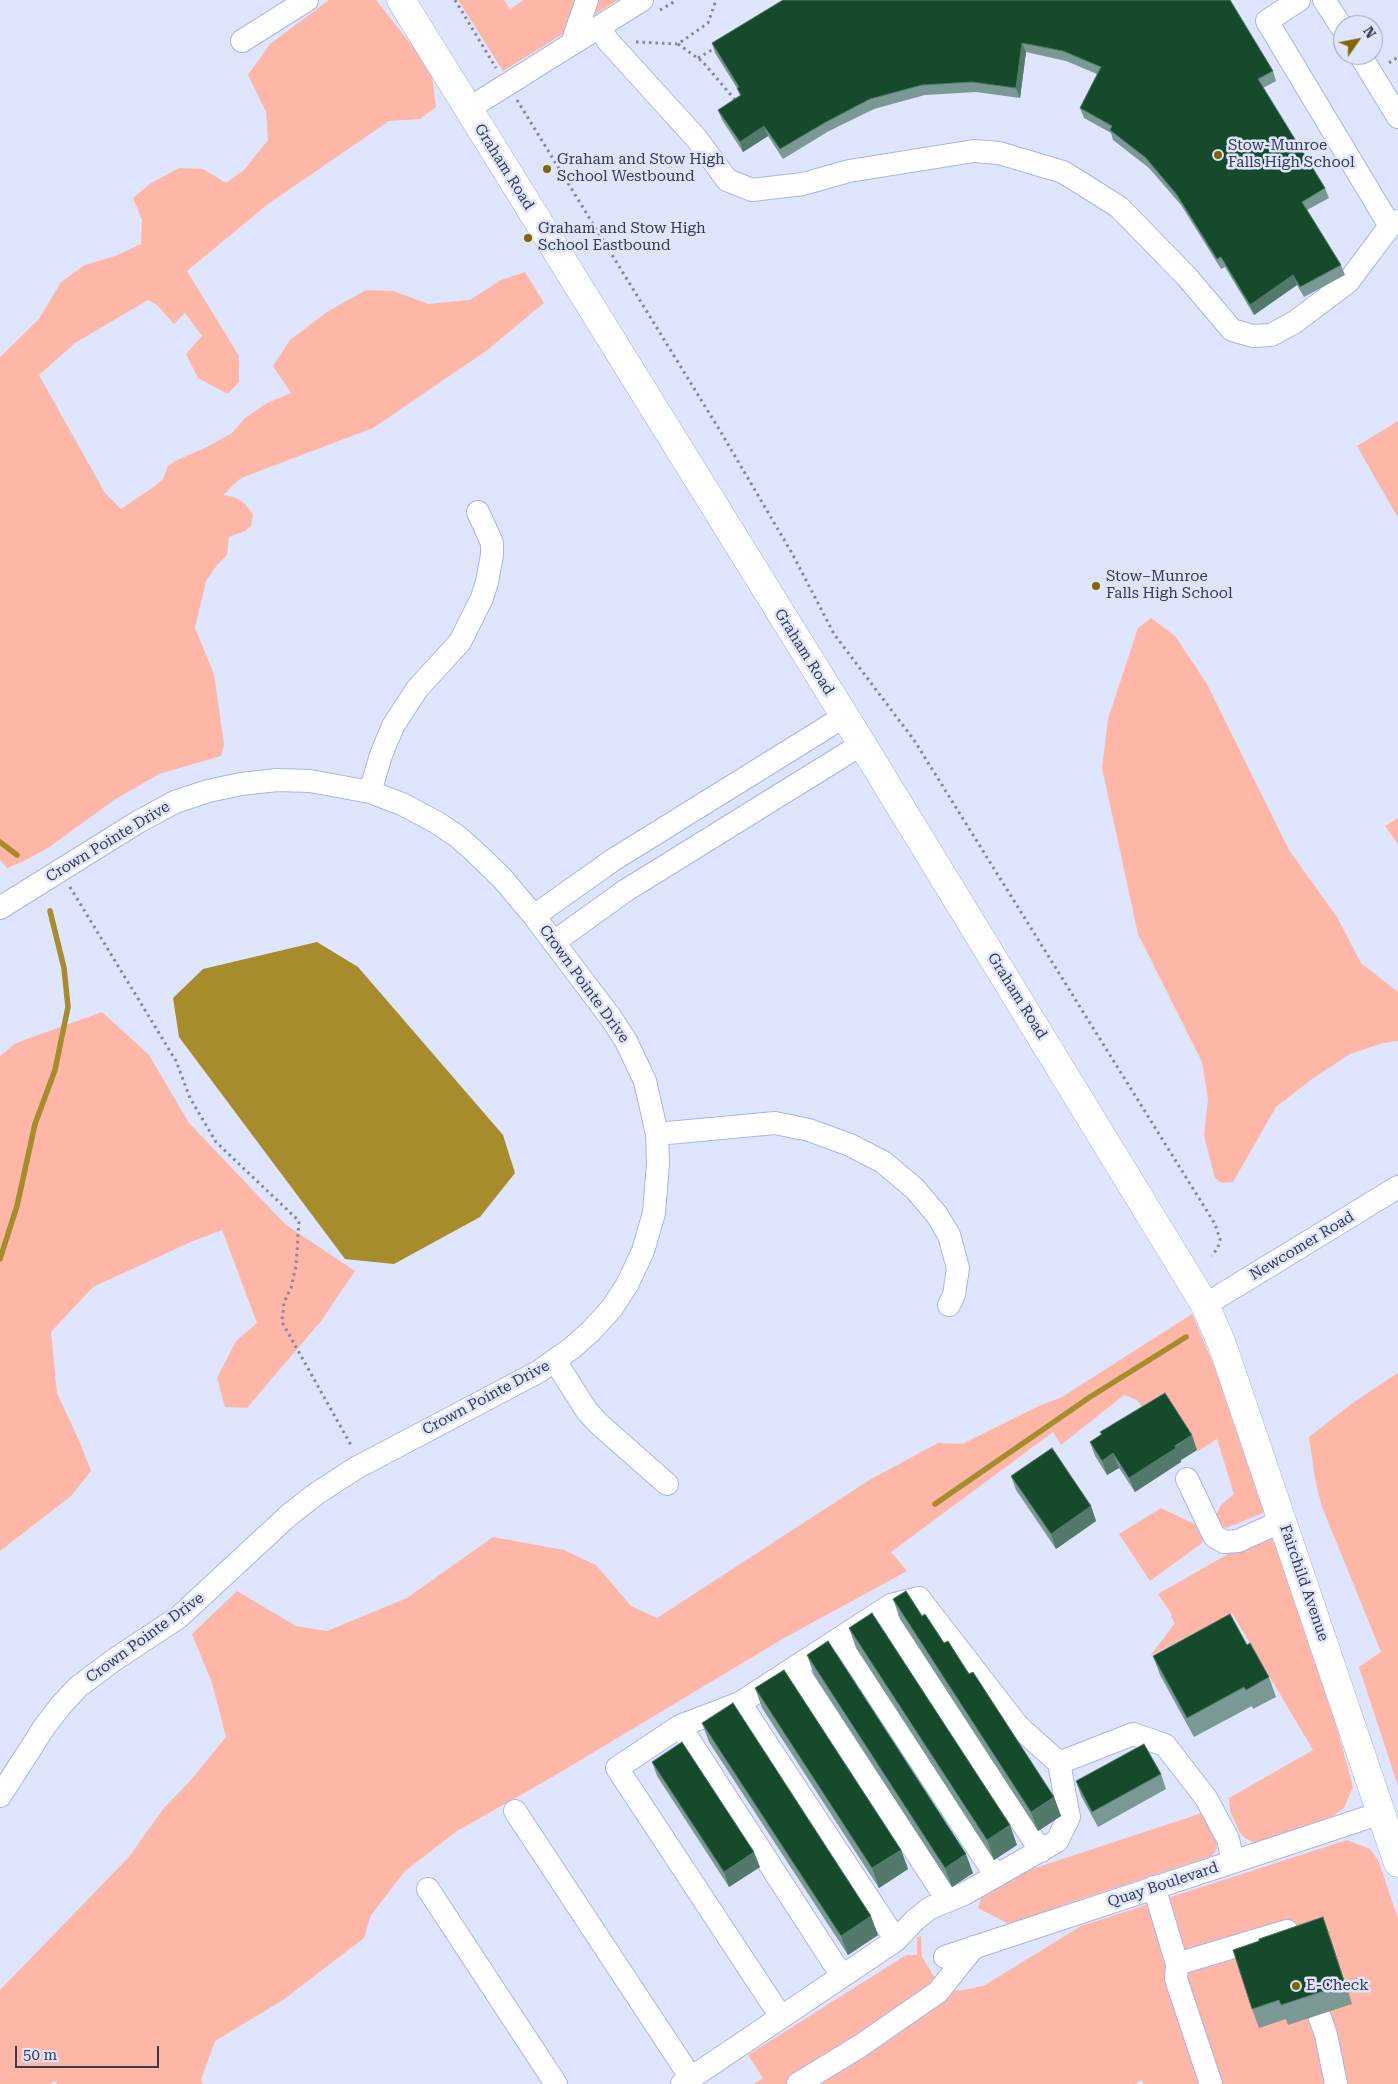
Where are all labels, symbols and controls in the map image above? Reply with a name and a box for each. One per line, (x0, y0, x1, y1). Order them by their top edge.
north arrow (1333, 15, 1383, 65)
text: N (1360, 23, 1379, 41)
street label: Graham Road (470, 121, 538, 213)
place label: Stow-Munroe Falls High School (1228, 137, 1355, 172)
marker: Stow-Munroe Falls High School (1212, 149, 1224, 161)
place label: Graham and Stow High School Westbound (557, 151, 725, 186)
marker: Graham and Stow High School Westbound (541, 163, 553, 175)
place label: Graham and Stow High School Eastbound (538, 220, 706, 255)
marker: Graham and Stow High School Eastbound (522, 232, 534, 244)
place label: Stow–Munroe Falls High School (1106, 568, 1233, 603)
marker: Stow–Munroe Falls High School (1090, 580, 1102, 592)
street label: Graham Road (770, 606, 838, 698)
street label: Crown Pointe Drive (43, 798, 173, 886)
street label: Crown Pointe Drive (535, 922, 633, 1046)
street label: Graham Road (983, 950, 1051, 1042)
street label: Newcomer Road (1247, 1208, 1357, 1284)
street label: Crown Pointe Drive (419, 1357, 553, 1439)
street label: Fairchild Avenue (1276, 1522, 1332, 1644)
street label: Crown Pointe Drive (83, 1589, 207, 1687)
street label: Quay Boulevard (1105, 1859, 1221, 1911)
place label: E-Check (1306, 1977, 1369, 1995)
marker: E-Check (1290, 1980, 1302, 1992)
scale bar (18, 2036, 161, 2068)
text: 50 m (23, 2046, 57, 2064)

